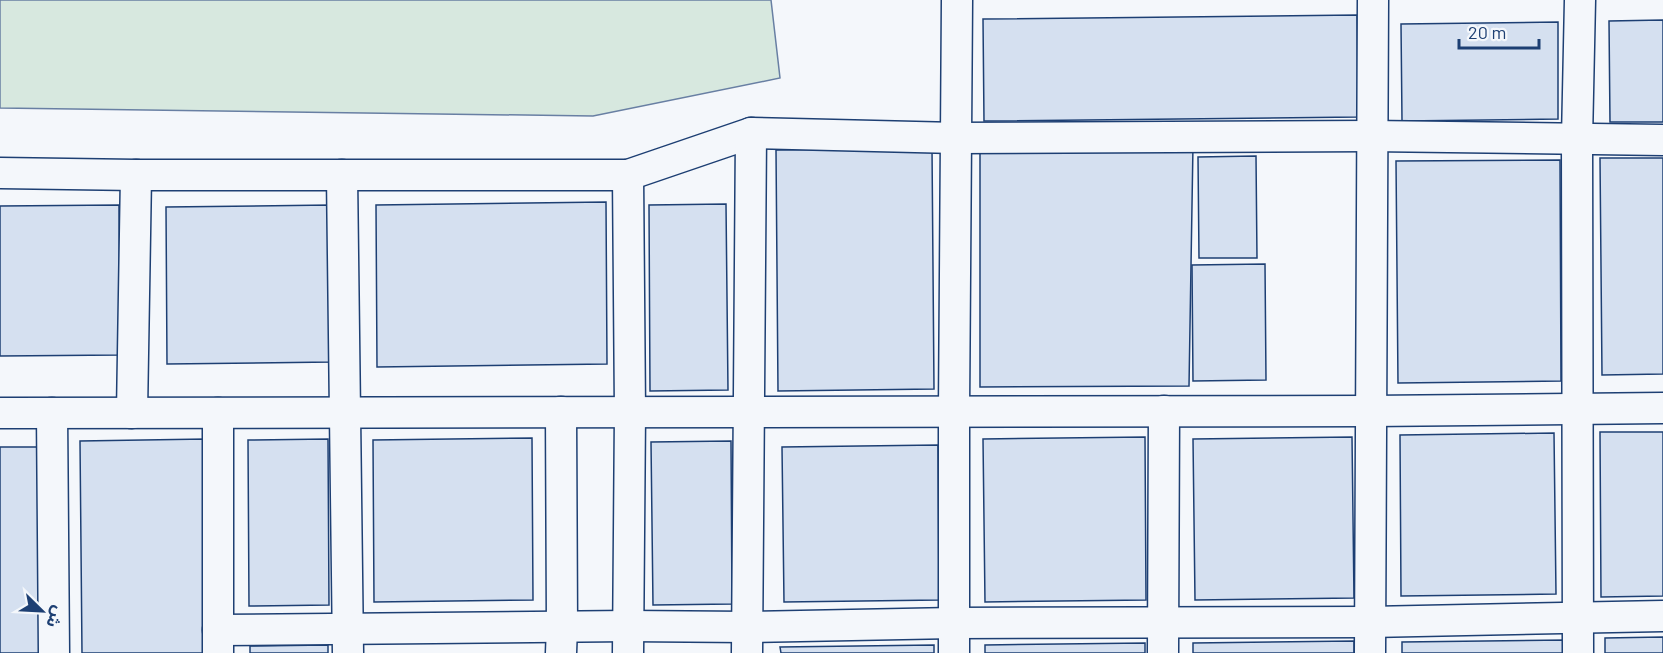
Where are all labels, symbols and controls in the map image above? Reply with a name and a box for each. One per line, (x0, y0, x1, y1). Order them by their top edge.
scale bar (1459, 12, 1538, 50)
text: 20 m (1468, 21, 1506, 43)
north arrow (12, 581, 72, 641)
text: ش (42, 603, 69, 631)

